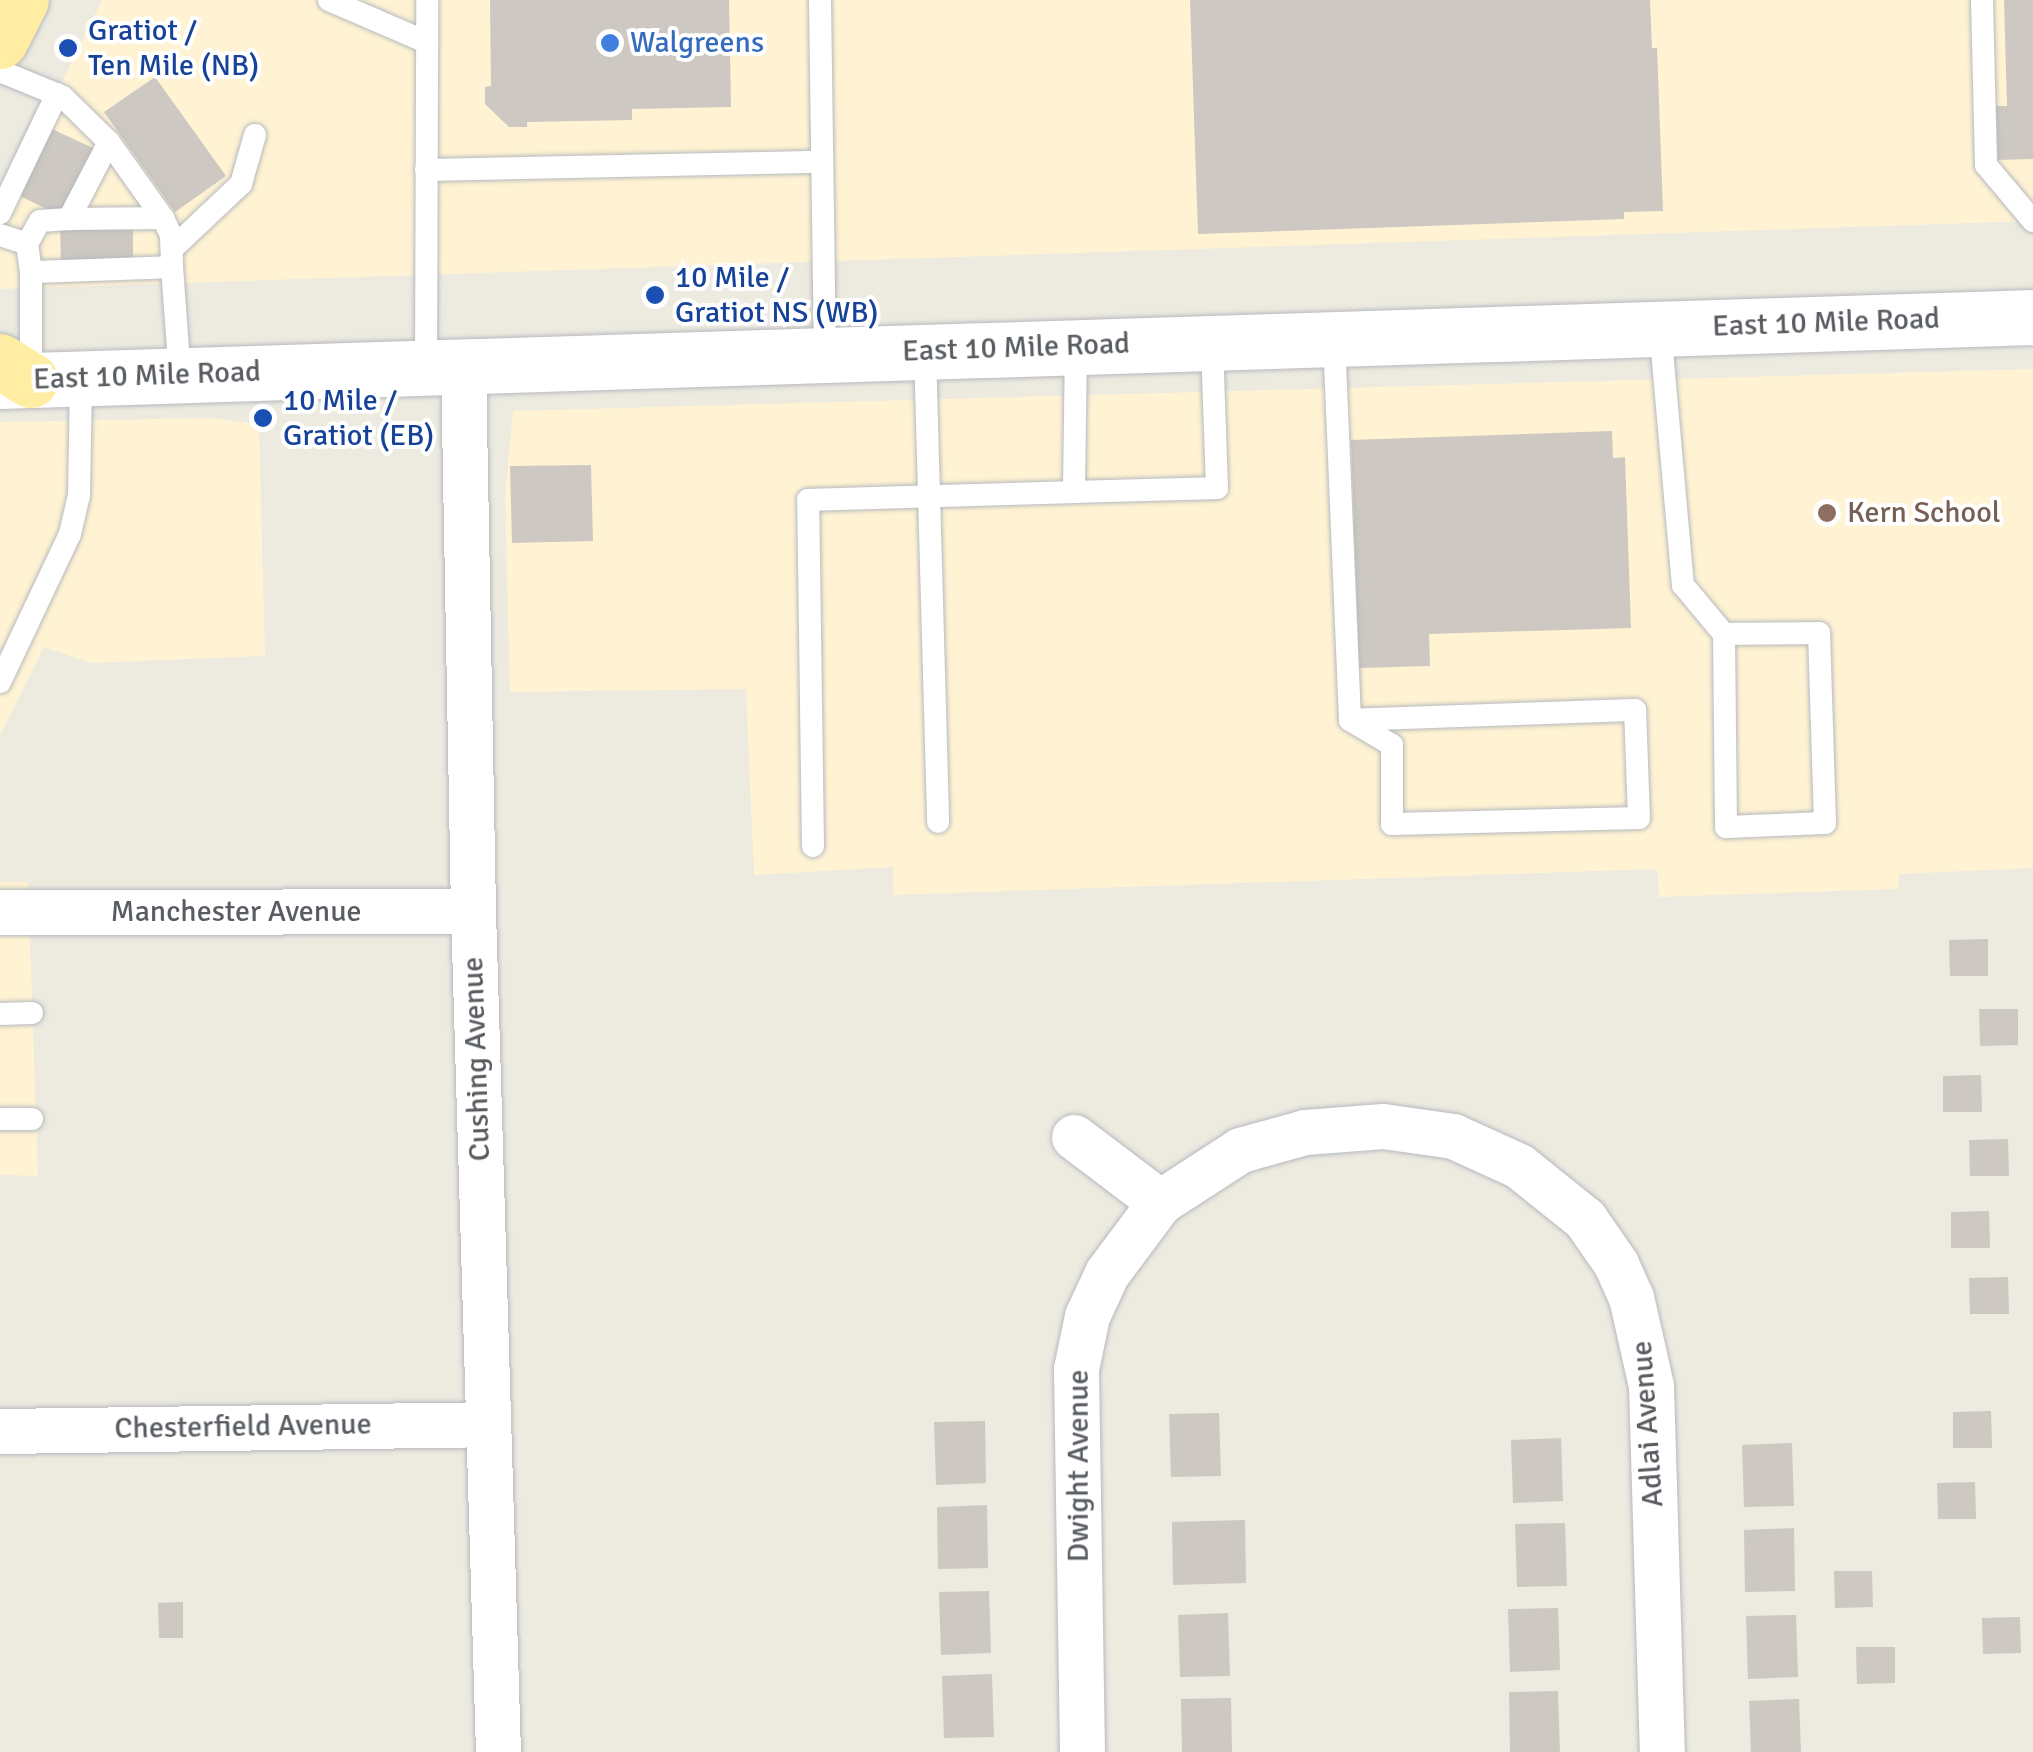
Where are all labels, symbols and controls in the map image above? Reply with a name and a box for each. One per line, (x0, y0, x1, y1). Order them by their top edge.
place label: Gratiot / Ten Mile (NB) (88, 13, 259, 84)
place label: Walgreens (630, 25, 764, 61)
marker: Walgreens (599, 32, 621, 54)
marker: Gratiot / Ten Mile (NB) (57, 37, 79, 59)
place label: 10 Mile / Gratiot NS (WB) (675, 260, 878, 330)
marker: 10 Mile / Gratiot NS (WB) (644, 284, 666, 306)
street label: East 10 Mile Road (1712, 301, 1940, 345)
street label: East 10 Mile Road (902, 326, 1130, 370)
street label: East 10 Mile Road (33, 354, 261, 398)
place label: 10 Mile / Gratiot (EB) (283, 383, 434, 454)
marker: 10 Mile / Gratiot (EB) (252, 407, 274, 429)
place label: Kern School (1847, 495, 2001, 531)
marker: Kern School (1816, 502, 1838, 524)
street label: Manchester Avenue (110, 894, 362, 930)
street label: Cushing Avenue (455, 956, 499, 1162)
street label: Adlai Avenue (1624, 1340, 1672, 1508)
street label: Dwight Avenue (1061, 1370, 1097, 1562)
street label: Chesterfield Avenue (114, 1407, 372, 1447)

